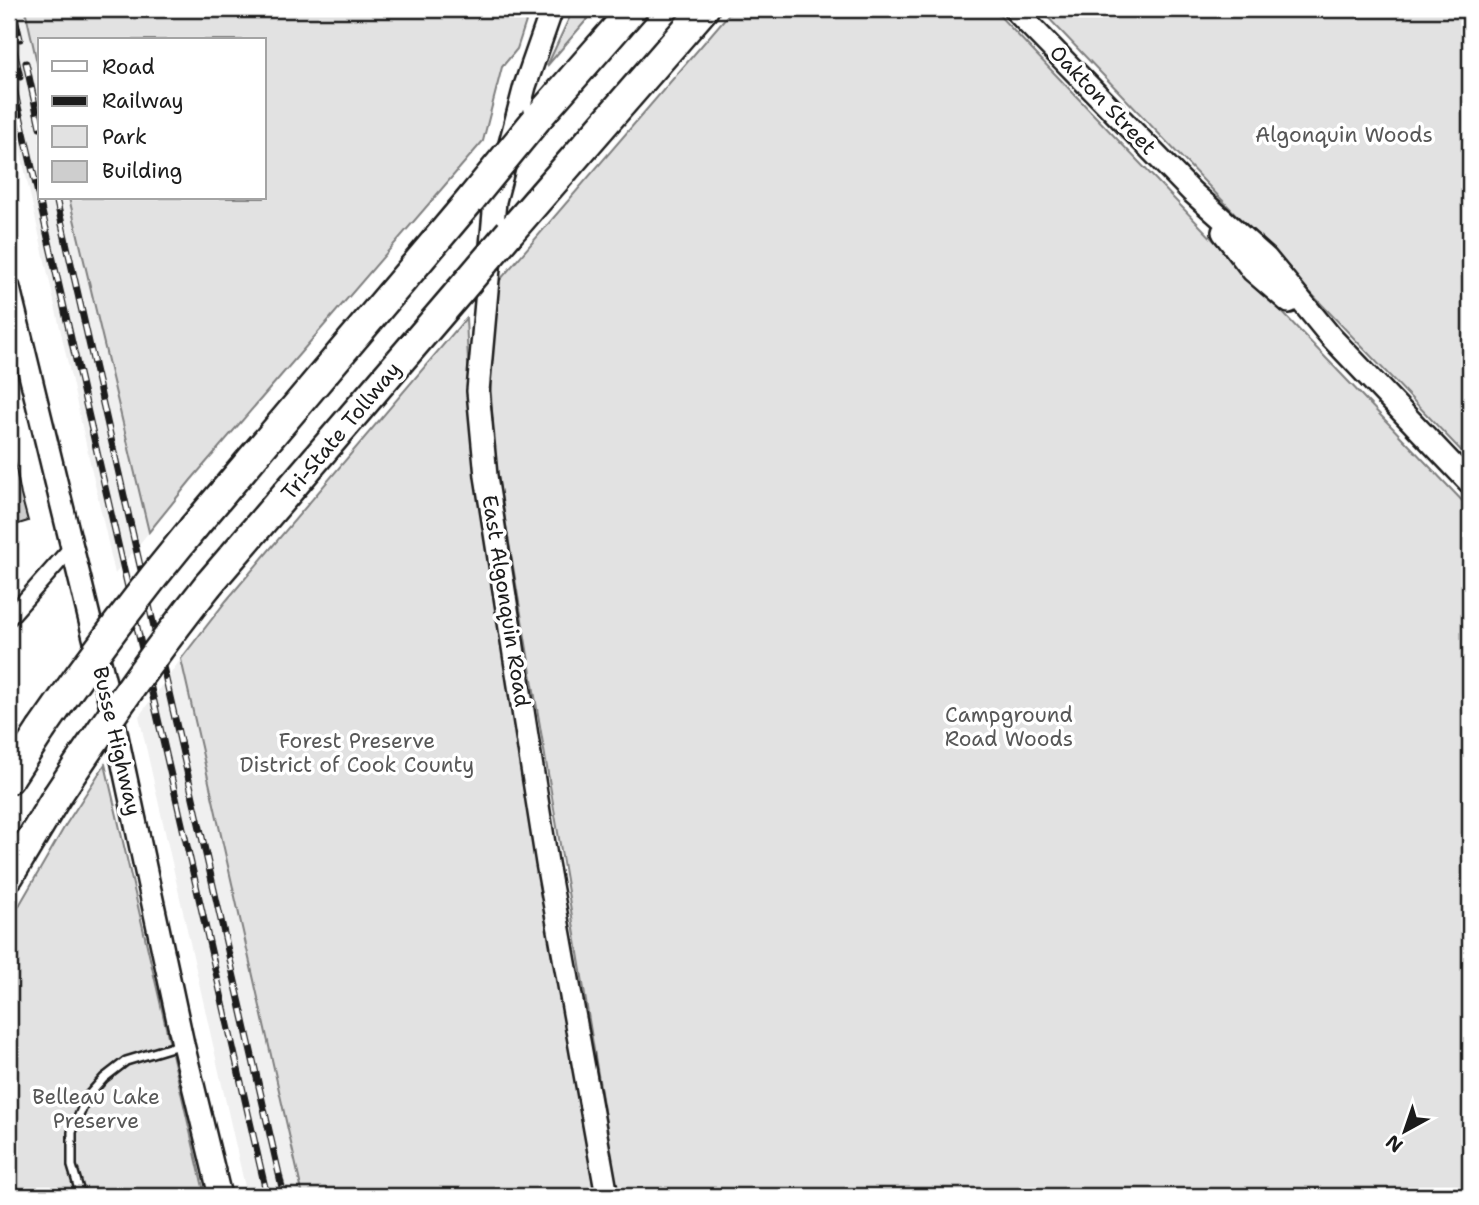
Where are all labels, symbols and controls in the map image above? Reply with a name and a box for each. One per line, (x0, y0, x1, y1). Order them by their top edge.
legend (38, 38, 266, 200)
street label: Oakton Street (1043, 39, 1163, 161)
text: Road (102, 53, 155, 81)
text: Railway (102, 87, 184, 115)
park label: Algonquin Woods (1255, 121, 1433, 149)
text: Park (102, 123, 147, 151)
text: Building (102, 157, 182, 185)
street label: Tri-State Tollway (275, 356, 407, 506)
street label: East Algonquin Road (475, 493, 537, 709)
street label: Busse Highway (86, 664, 148, 818)
park label: Campground Road Woods (945, 701, 1073, 753)
park label: Forest Preserve District of Cook County (240, 727, 474, 779)
park label: Belleau Lake Preserve (32, 1083, 160, 1135)
north arrow (1370, 1096, 1440, 1166)
text: N (1381, 1129, 1408, 1158)

